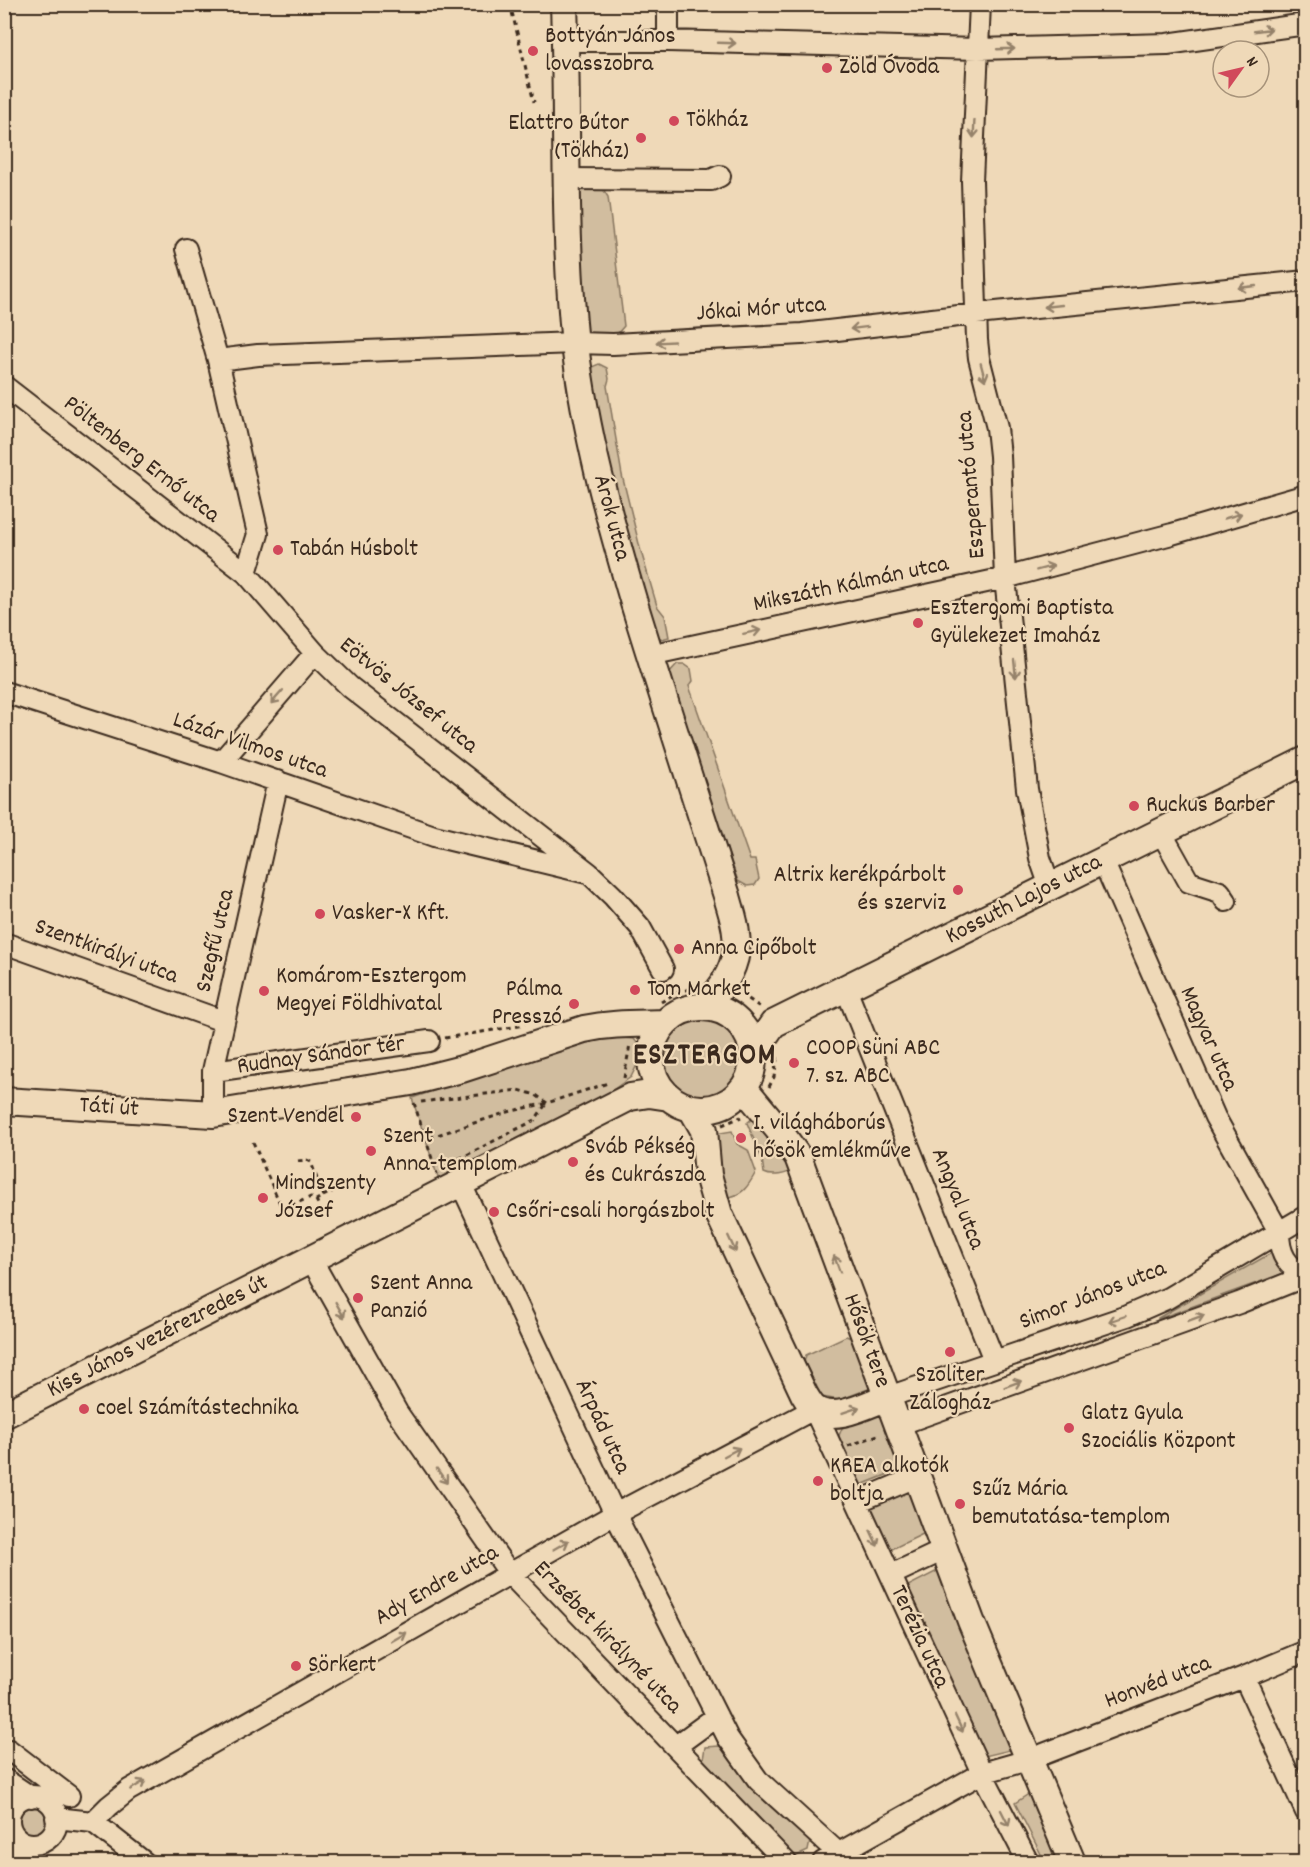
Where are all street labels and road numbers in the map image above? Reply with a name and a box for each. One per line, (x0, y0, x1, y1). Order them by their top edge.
street label: Jókai Mór utca (695, 288, 828, 331)
street label: Pöltenberg Ernő utca (55, 388, 227, 533)
street label: Eszperantó utca (949, 409, 995, 560)
street label: Árok utca (583, 471, 639, 565)
street label: Mikszáth Kálmán utca (750, 548, 952, 622)
street label: Eötvös József utca (331, 629, 485, 763)
street label: Lázár Vilmos utca (168, 704, 333, 789)
street label: Kossuth Lajos utca (940, 846, 1109, 954)
street label: Szegfű utca (188, 885, 245, 996)
street label: Szentkirályi utca (29, 910, 183, 994)
street label: Magyar utca (1170, 981, 1246, 1097)
street label: Rudnay Sándor tér (235, 1027, 407, 1085)
street label: Táti út (78, 1089, 140, 1127)
street label: Angyal utca (921, 1143, 993, 1256)
street label: Simor János utca (1015, 1252, 1172, 1340)
street label: Kiss János vezérezredes út (42, 1266, 275, 1408)
street label: Hősök tere (833, 1289, 899, 1393)
street label: Árpád utca (565, 1374, 639, 1481)
street label: Ady Endre utca (369, 1536, 506, 1635)
street label: Erzsébet királyné utca (525, 1553, 690, 1723)
street label: Terézia utca (880, 1580, 958, 1695)
street label: Honvéd utca (1100, 1647, 1217, 1719)

